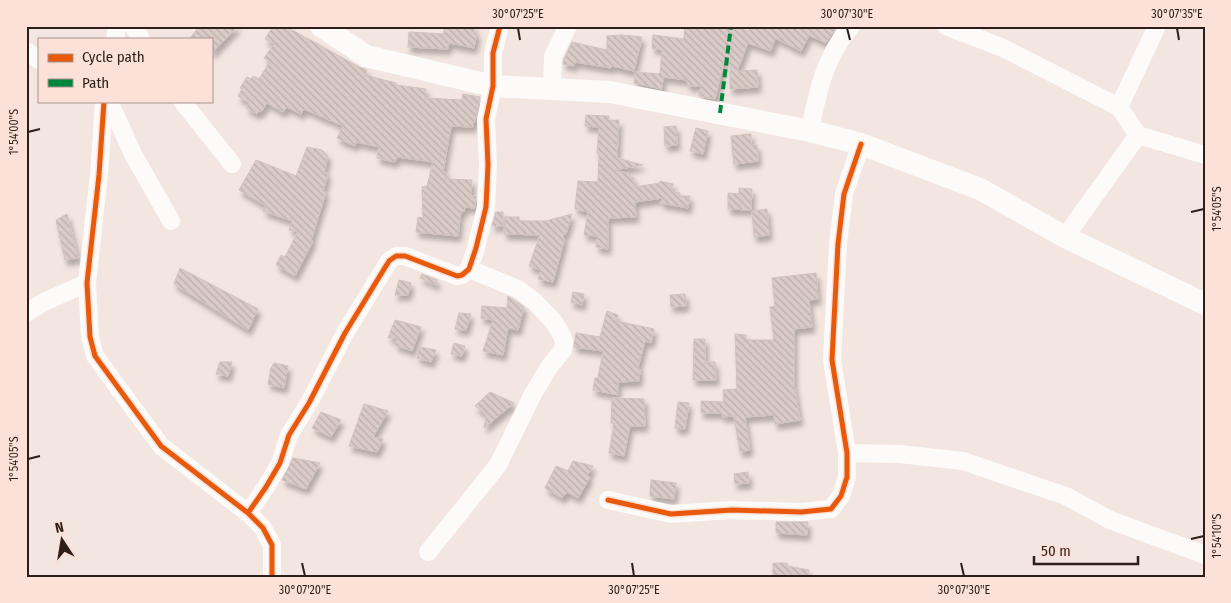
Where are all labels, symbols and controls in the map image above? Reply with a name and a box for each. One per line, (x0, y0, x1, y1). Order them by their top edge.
text: 30°07'25"E (492, 7, 544, 21)
text: 30°07'30"E (821, 7, 874, 21)
text: 30°07'35"E (1151, 7, 1203, 21)
legend (38, 38, 212, 102)
text: Cycle path (82, 48, 145, 66)
text: Path (82, 74, 109, 92)
text: 1°54'00"S (7, 109, 21, 155)
text: 1°54'05"S (1210, 186, 1224, 232)
text: 1°54'05"S (7, 436, 21, 482)
text: 1°54'10"S (1210, 514, 1224, 558)
north arrow (38, 516, 88, 566)
text: N (54, 519, 65, 537)
scale bar (1034, 533, 1137, 565)
text: 50 m (1041, 542, 1071, 560)
text: 30°07'20"E (279, 583, 332, 597)
text: 30°07'25"E (608, 583, 660, 597)
text: 30°07'30"E (938, 583, 991, 597)

